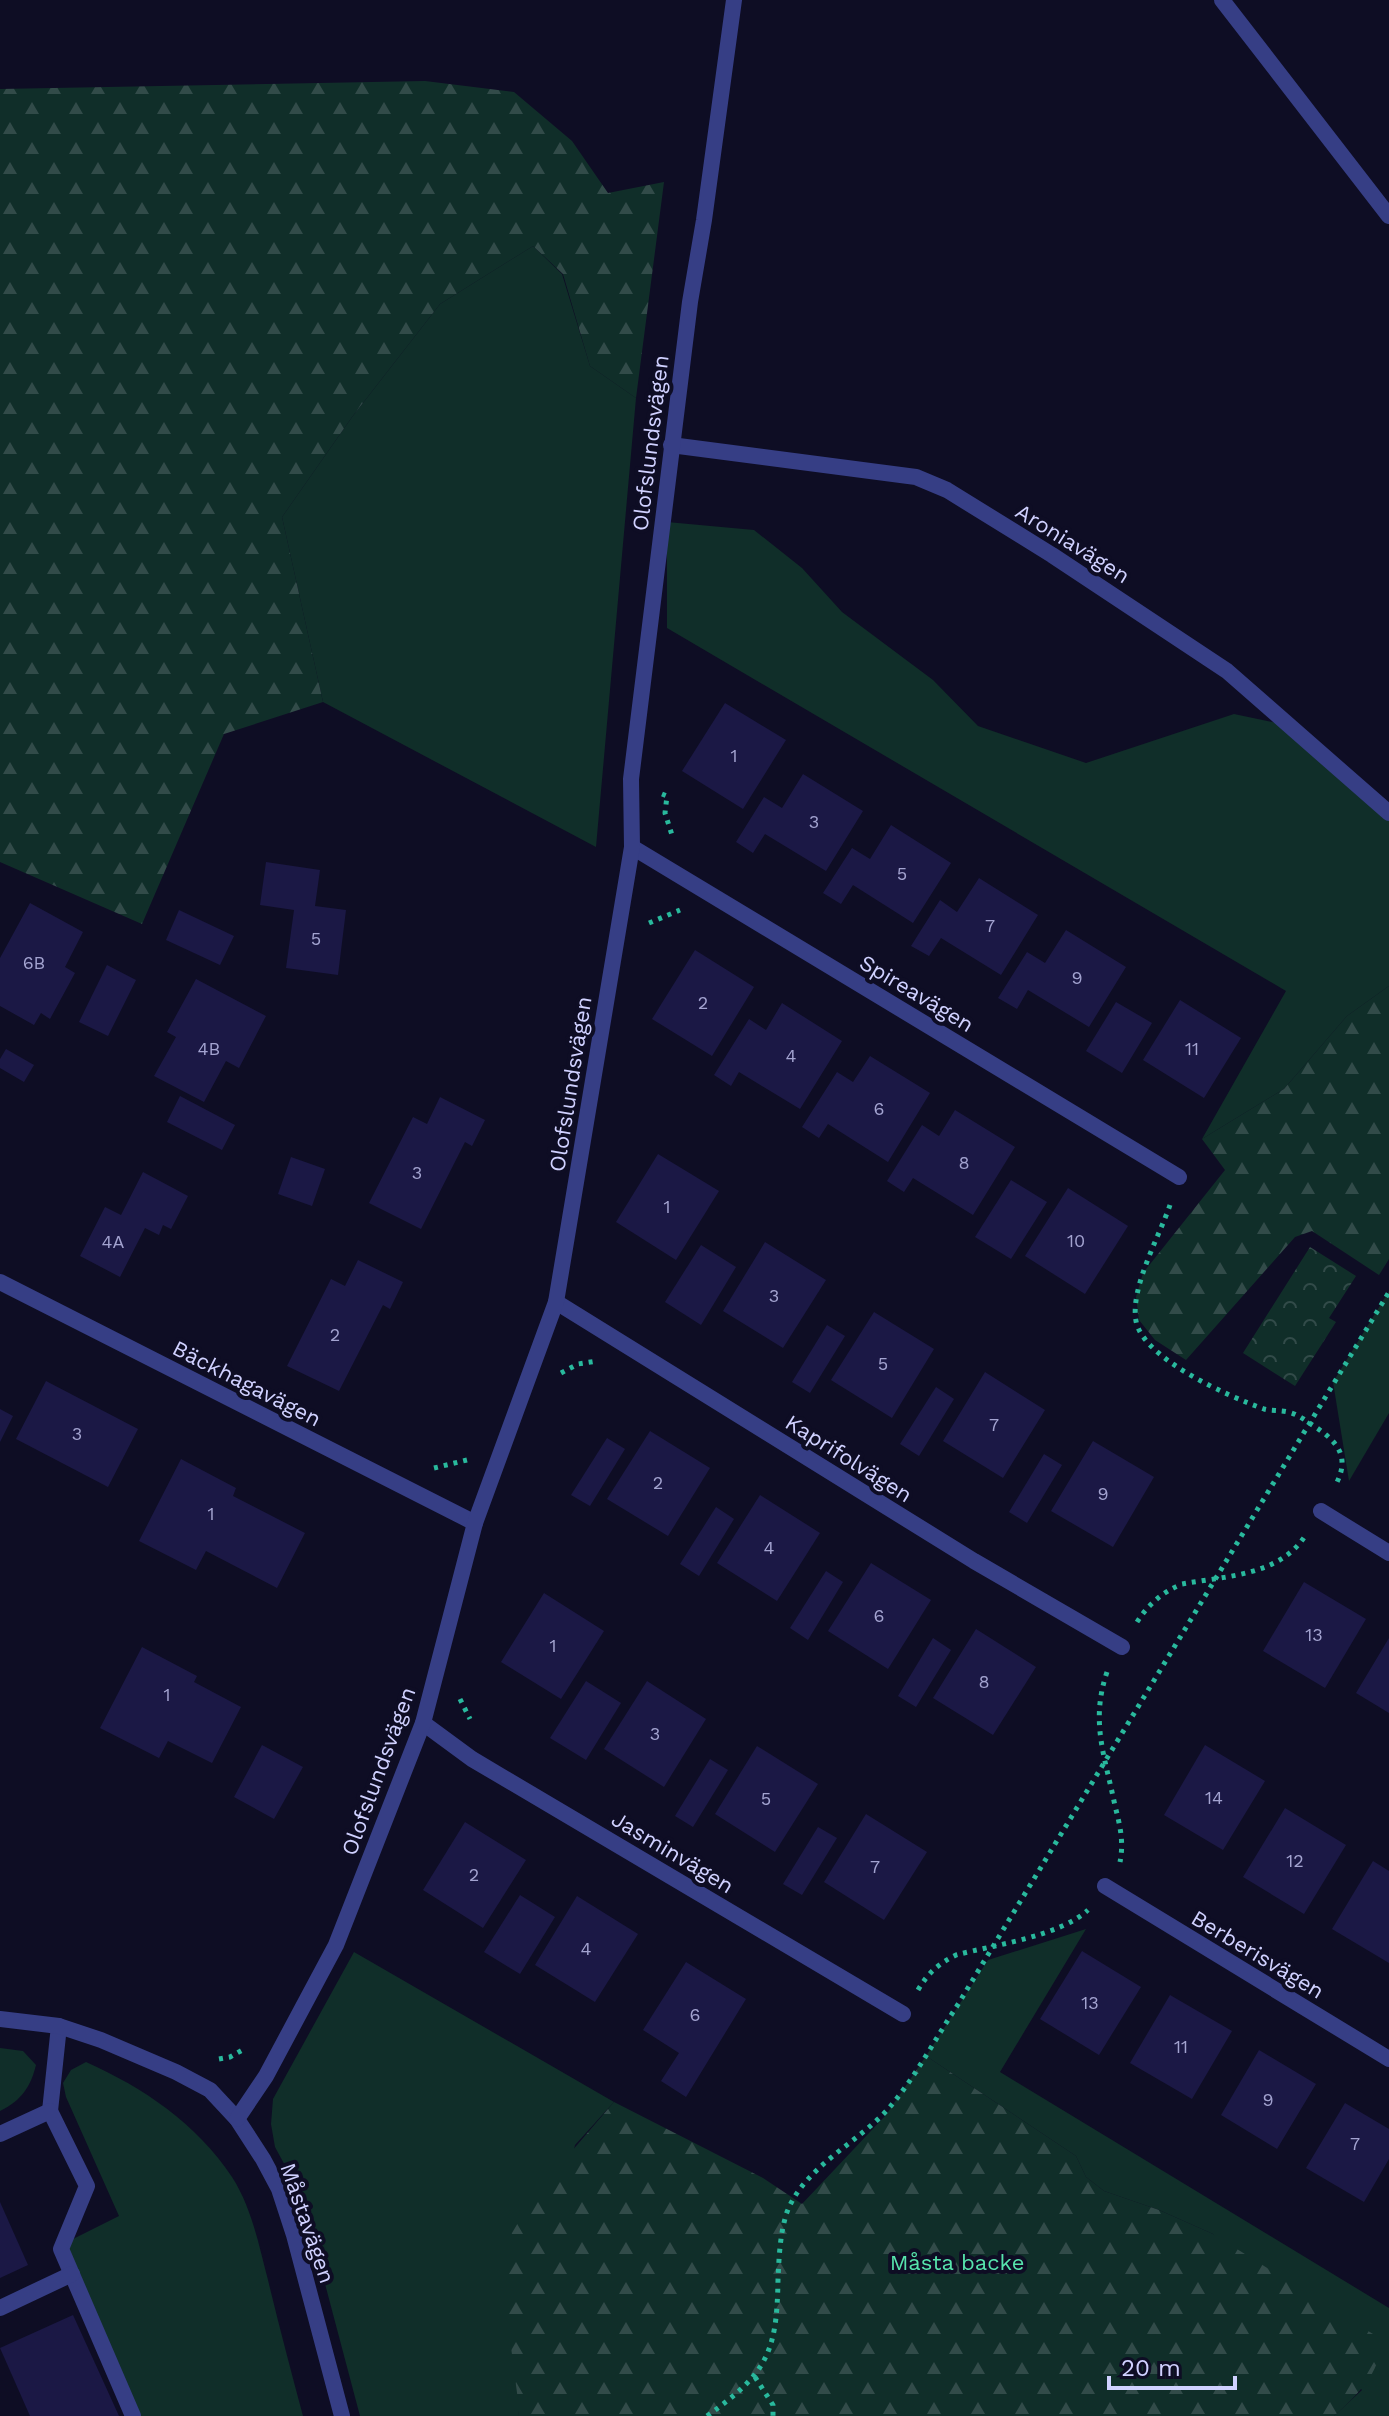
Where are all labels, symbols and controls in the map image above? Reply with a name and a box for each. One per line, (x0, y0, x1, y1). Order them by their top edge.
street label: Olofslundsvägen (627, 354, 674, 532)
street label: Aroniavägen (1011, 499, 1134, 588)
house number: 1 (730, 745, 738, 766)
house number: 3 (809, 811, 819, 832)
house number: 5 (897, 863, 907, 884)
house number: 7 (985, 915, 995, 936)
house number: 5 (311, 928, 321, 949)
street label: Spireavägen (855, 950, 978, 1037)
house number: 6B (23, 952, 45, 973)
house number: 9 (1071, 967, 1083, 988)
house number: 2 (698, 992, 708, 1013)
street label: Olofslundsvägen (544, 995, 597, 1173)
house number: 4B (198, 1038, 220, 1059)
house number: 11 (1185, 1038, 1199, 1059)
house number: 4 (786, 1045, 797, 1066)
house number: 6 (874, 1098, 884, 1119)
house number: 8 (958, 1152, 970, 1173)
house number: 3 (412, 1162, 422, 1183)
house number: 1 (663, 1196, 671, 1217)
house number: 10 (1067, 1230, 1085, 1251)
house number: 4A (102, 1231, 125, 1252)
house number: 3 (769, 1285, 779, 1306)
house number: 2 (330, 1324, 340, 1345)
street label: Bäckhagavägen (168, 1335, 325, 1432)
house number: 5 (878, 1353, 888, 1374)
street label: Kaprifolvägen (781, 1409, 917, 1507)
house number: 7 (989, 1414, 999, 1435)
house number: 3 (72, 1423, 82, 1444)
house number: 2 (653, 1472, 663, 1493)
house number: 9 (1097, 1483, 1109, 1504)
house number: 1 (207, 1503, 215, 1524)
house number: 4 (764, 1537, 775, 1558)
house number: 6 (874, 1605, 884, 1626)
house number: 13 (1305, 1624, 1323, 1645)
house number: 1 (549, 1635, 557, 1656)
house number: 8 (978, 1671, 990, 1692)
house number: 1 (163, 1684, 171, 1705)
street label: Olofslundsvägen (336, 1684, 421, 1859)
house number: 3 (650, 1723, 660, 1744)
house number: 14 (1205, 1787, 1223, 1808)
house number: 5 (761, 1788, 771, 1809)
street label: Jasminvägen (607, 1806, 738, 1899)
house number: 12 (1286, 1850, 1304, 1871)
house number: 7 (870, 1856, 880, 1877)
house number: 2 (469, 1864, 479, 1885)
street label: Berberisvägen (1187, 1905, 1329, 2004)
house number: 4 (581, 1938, 592, 1959)
house number: 13 (1081, 1992, 1099, 2013)
house number: 6 (690, 2004, 700, 2025)
house number: 11 (1174, 2036, 1188, 2057)
house number: 9 (1262, 2089, 1274, 2110)
house number: 7 (1350, 2133, 1360, 2154)
street label: Måstavägen (275, 2160, 340, 2287)
park label: Måsta backe (890, 2250, 1024, 2275)
scale bar (1109, 2340, 1235, 2390)
text: 20 m (1121, 2354, 1181, 2382)

